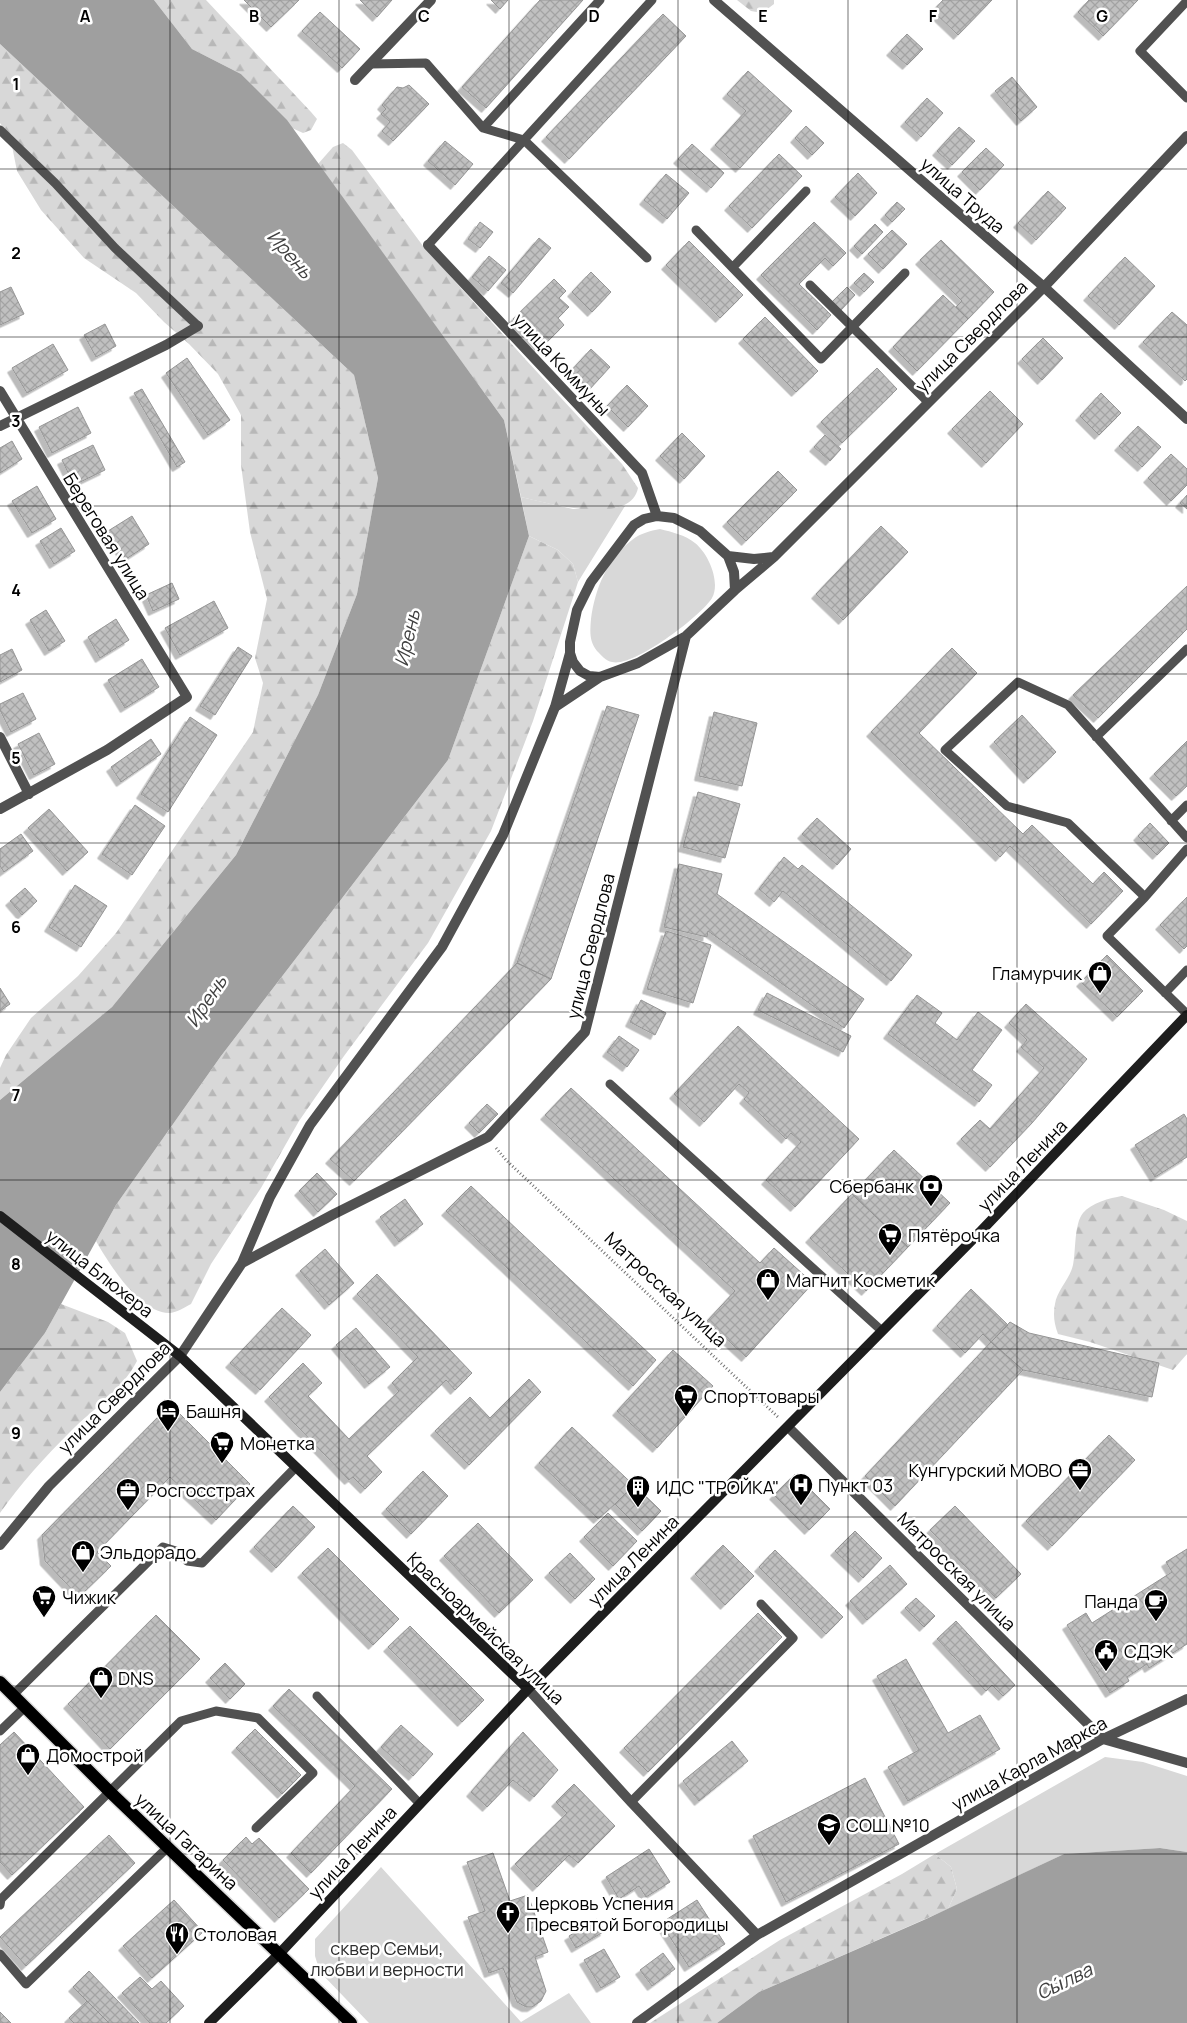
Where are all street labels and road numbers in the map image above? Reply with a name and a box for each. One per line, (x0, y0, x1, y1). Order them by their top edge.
street label: улица Труда (916, 152, 1010, 238)
street label: улица Свердлова (910, 275, 1032, 397)
street label: улица Коммуны (508, 307, 616, 421)
street label: Береговая улица (58, 468, 156, 604)
street label: улица Свердлова (560, 871, 620, 1021)
street label: улица Ленина (972, 1114, 1072, 1216)
street label: улица Блюхера (41, 1224, 159, 1322)
street label: Матросская улица (600, 1226, 732, 1352)
street label: улица Свердлова (53, 1336, 175, 1458)
street label: Матросская улица (892, 1506, 1022, 1636)
street label: улица Ленина (582, 1509, 684, 1611)
street label: Красноармейская улица (402, 1547, 570, 1709)
street label: улица Карла Маркса (947, 1710, 1111, 1816)
street label: улица Гагарина (130, 1787, 244, 1895)
street label: улица Ленина (303, 1800, 401, 1904)

